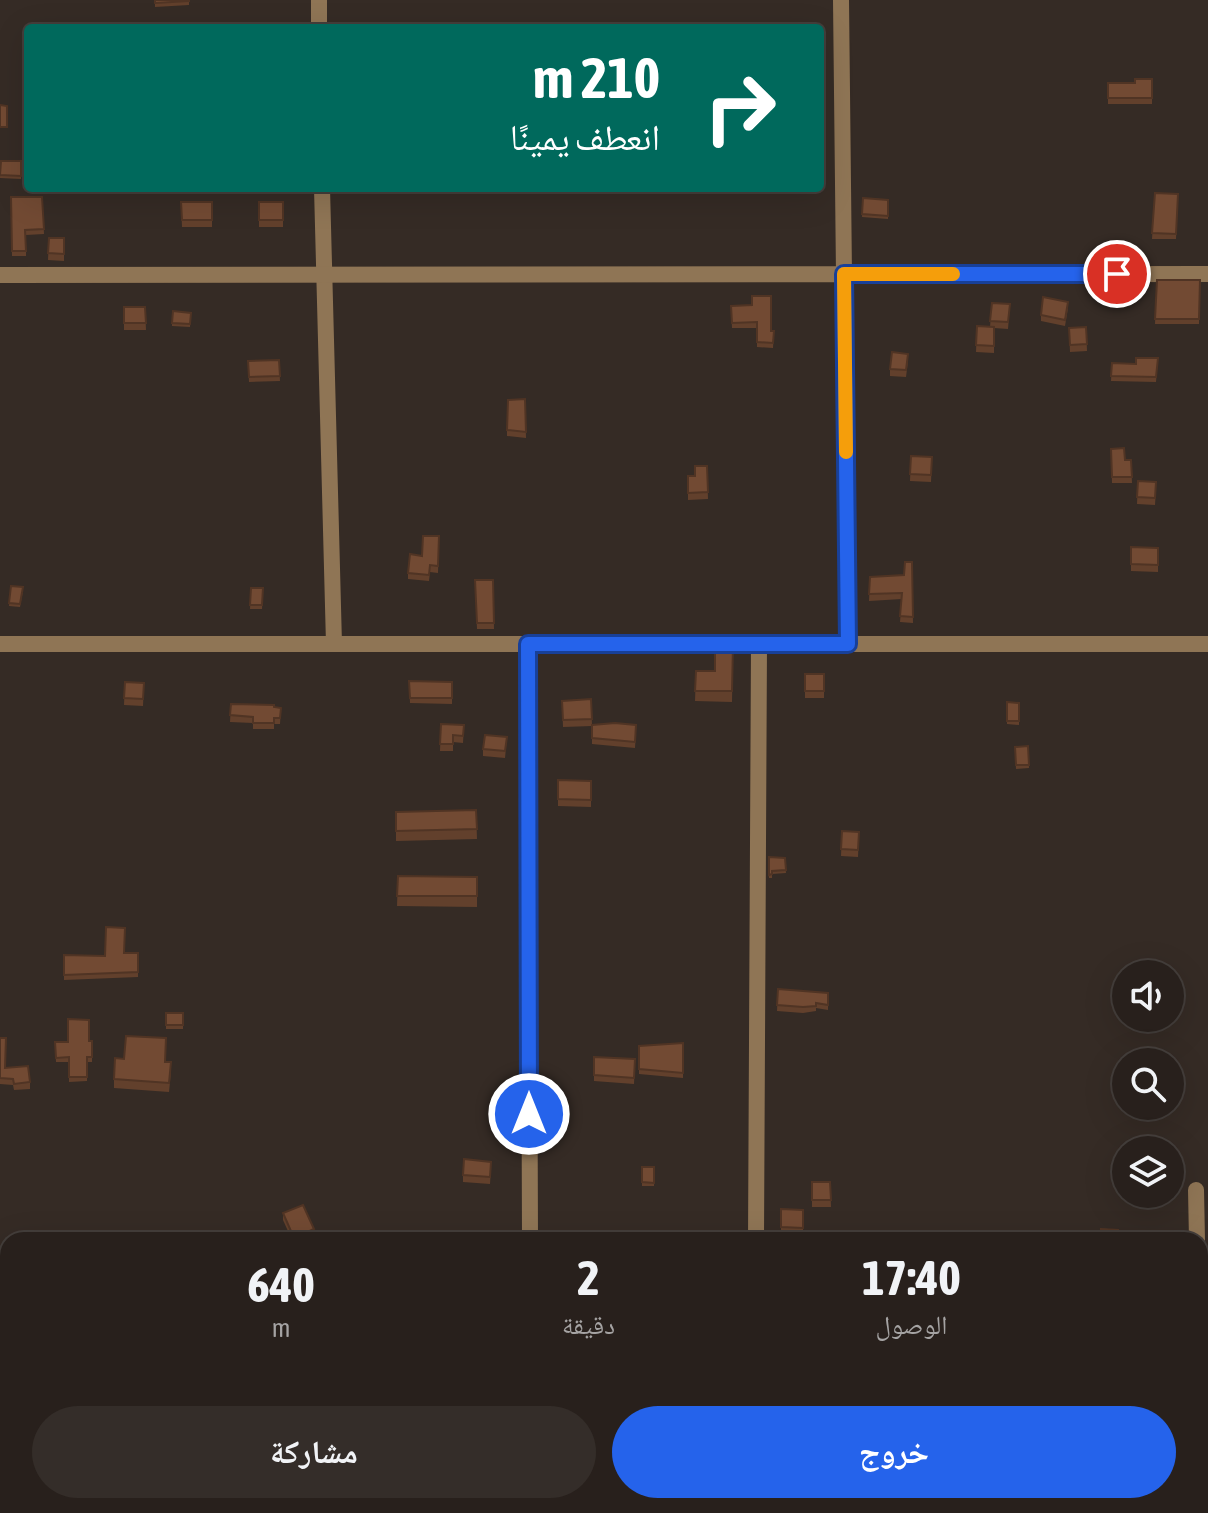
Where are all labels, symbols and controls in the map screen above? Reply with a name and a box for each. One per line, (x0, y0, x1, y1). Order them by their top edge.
text: 210 m (533, 46, 660, 110)
icon: right (688, 56, 792, 160)
text: انعطف يمينًا (510, 116, 660, 158)
pin (1083, 240, 1151, 308)
icon: arrive (1095, 252, 1139, 296)
map controls (1112, 960, 1184, 1208)
button: sound (1112, 960, 1184, 1032)
button: search (1112, 1048, 1184, 1120)
position arrow (487, 1072, 571, 1156)
button: layers (1112, 1136, 1184, 1208)
text: 2 (577, 1250, 600, 1305)
text: 17:40 (862, 1250, 961, 1305)
text: 640 (247, 1257, 315, 1312)
text: دقيقة (562, 1310, 615, 1340)
text: الوصول (875, 1310, 947, 1340)
text: m (272, 1313, 290, 1343)
button: مشاركة (32, 1406, 596, 1498)
button: خروج (612, 1406, 1176, 1498)

